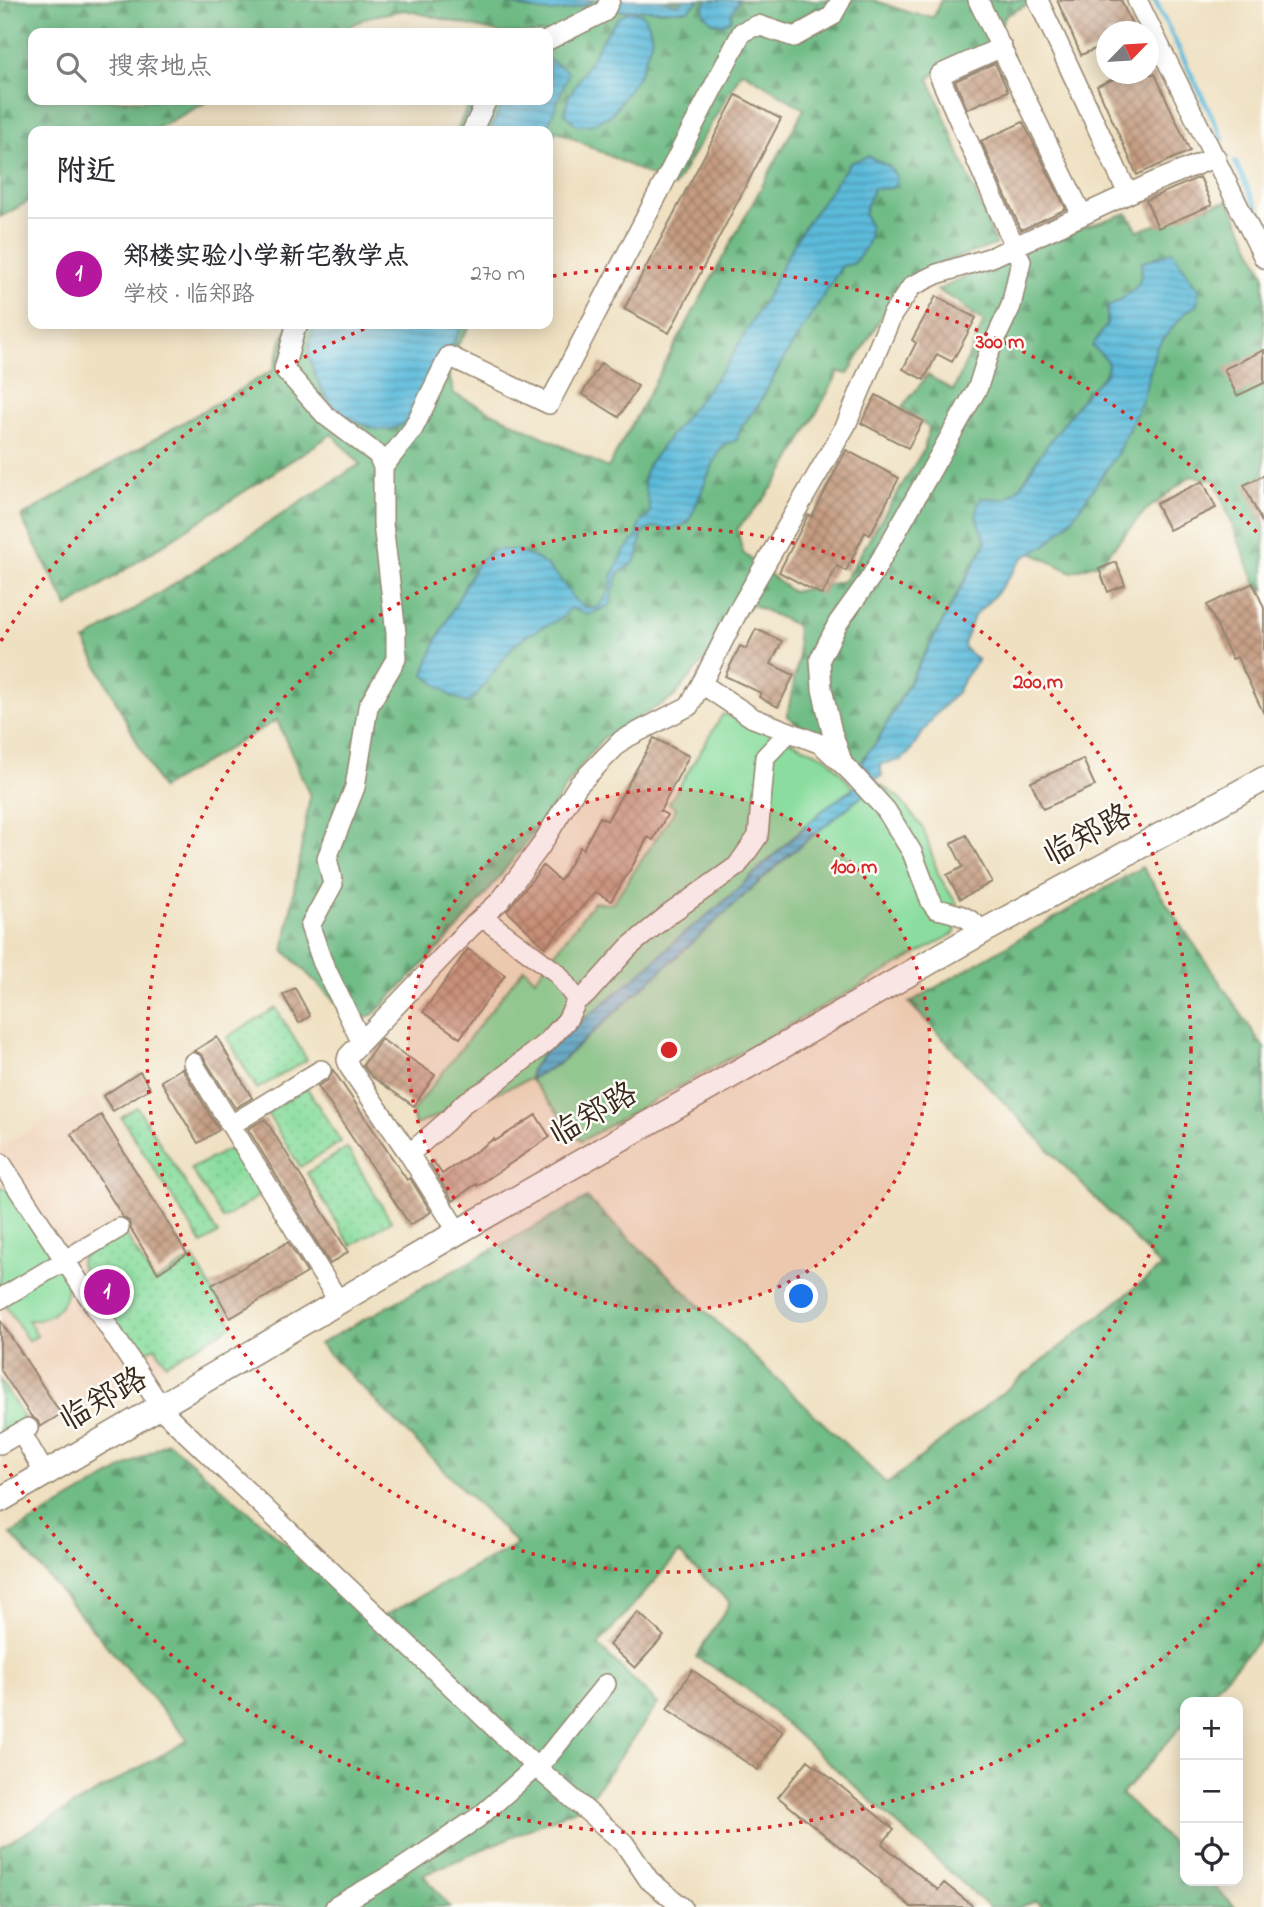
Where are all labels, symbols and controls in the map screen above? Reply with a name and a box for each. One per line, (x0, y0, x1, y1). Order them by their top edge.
north arrow (1096, 21, 1159, 84)
search box (28, 28, 553, 105)
icon: search (52, 48, 90, 86)
text: 搜索地点 (108, 49, 212, 87)
text: 附近 (56, 151, 116, 195)
text: 郑楼实验小学新宅教学点 (123, 239, 409, 277)
text: 1 (75, 258, 83, 291)
text: 270 m (471, 258, 525, 291)
text: 学校 · 临郑路 (123, 279, 254, 312)
text: 300 m (975, 328, 1024, 358)
text: 200 m (1012, 668, 1063, 698)
street label: 临郑路 (1035, 794, 1141, 880)
text: 100 m (831, 853, 877, 883)
centre of rings (657, 1038, 681, 1062)
street label: 临郑路 (541, 1072, 647, 1160)
pin: 1 (84, 1266, 130, 1318)
your location (784, 1279, 818, 1313)
street label: 临郑路 (51, 1357, 157, 1445)
map controls (1180, 1697, 1243, 1886)
button: + (1180, 1697, 1243, 1760)
button: − (1180, 1760, 1243, 1823)
button: locate (1180, 1823, 1243, 1886)

